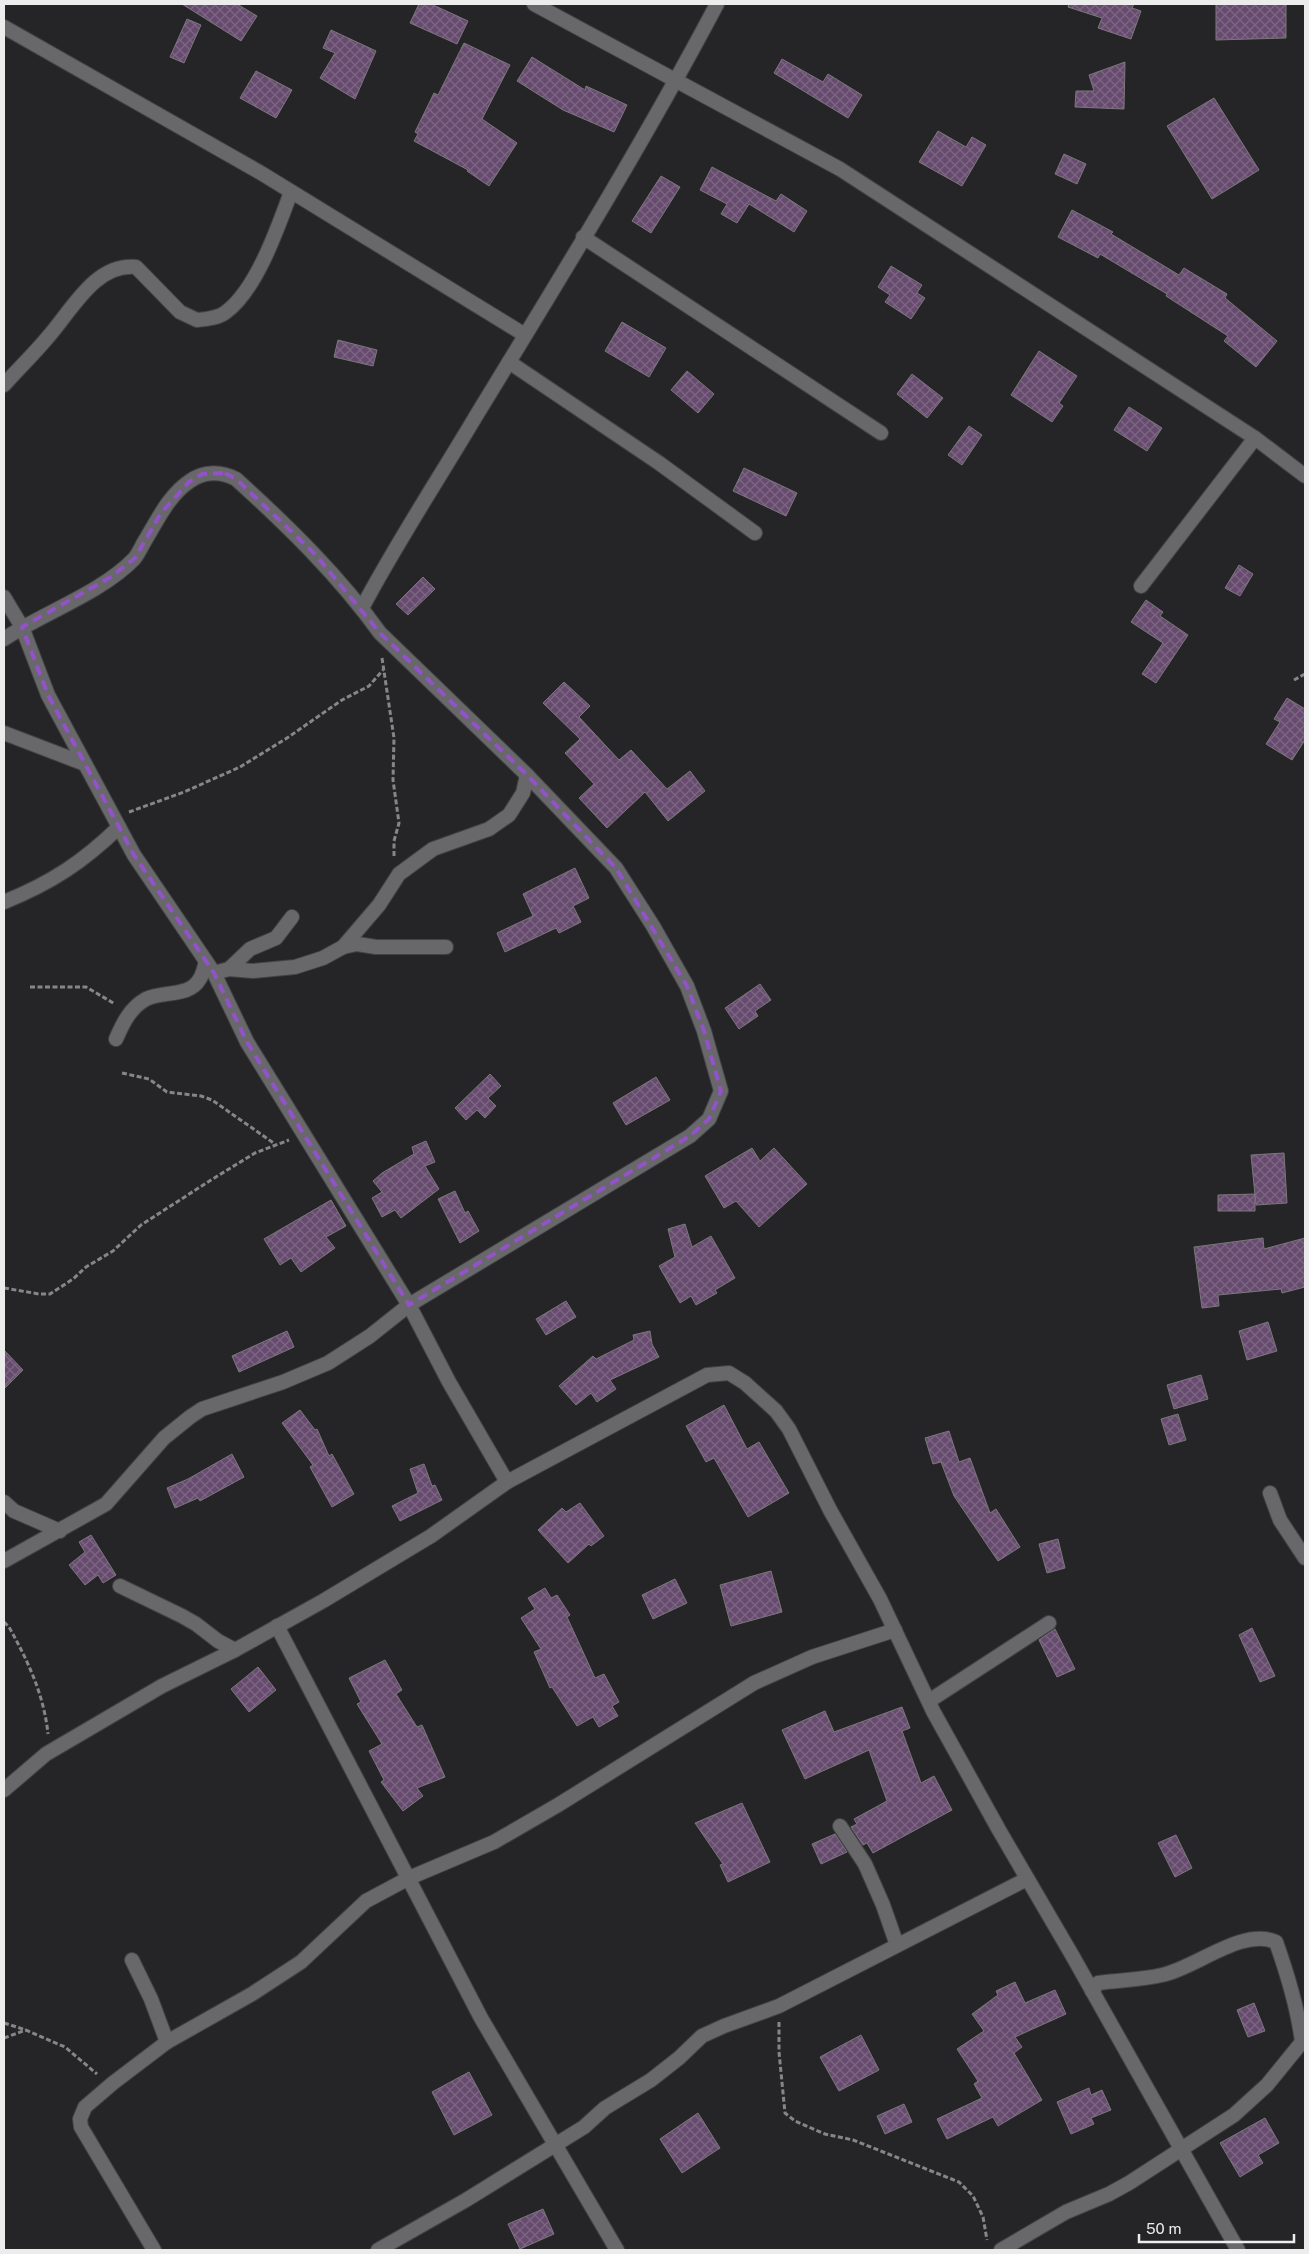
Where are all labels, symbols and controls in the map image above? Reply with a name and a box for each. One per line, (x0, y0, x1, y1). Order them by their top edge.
scale bar (1139, 2212, 1294, 2244)
text: 50 m (1146, 2220, 1181, 2237)

